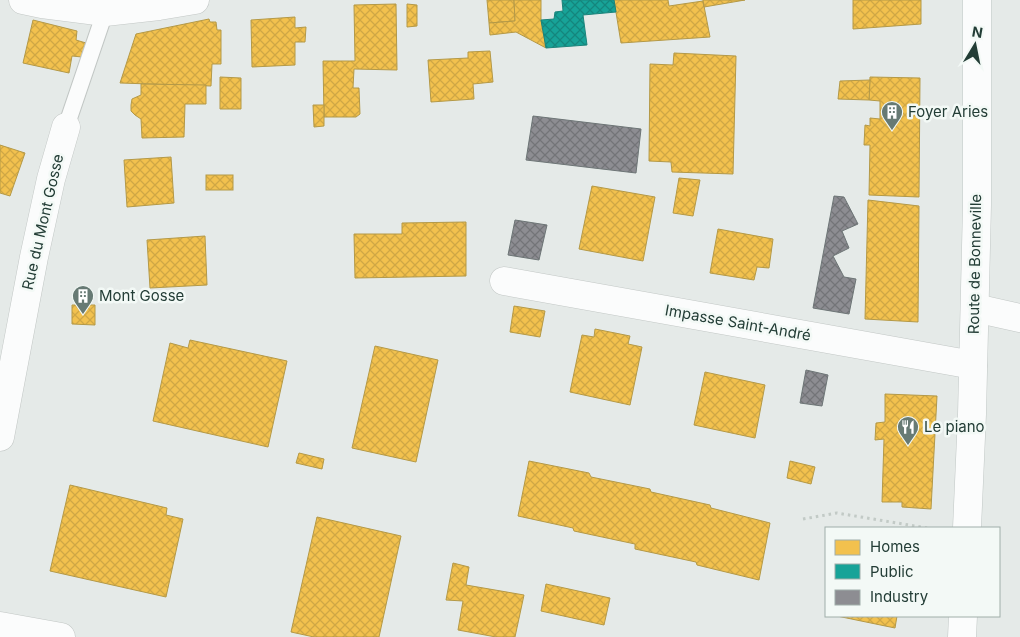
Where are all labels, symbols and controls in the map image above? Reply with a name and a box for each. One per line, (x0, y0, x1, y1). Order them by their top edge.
north arrow (950, 20, 1000, 70)
text: N (971, 22, 984, 41)
building icon: Foyer Aries (880, 100, 904, 131)
place label: Foyer Aries (908, 102, 988, 121)
street label: Rue du Mont Gosse (18, 152, 67, 292)
street label: Route de Bonneville (964, 194, 985, 334)
building icon: Mont Gosse (71, 284, 95, 315)
place label: Mont Gosse (99, 286, 184, 305)
street label: Impasse Saint-André (664, 300, 813, 345)
restaurant icon: Le piano (896, 415, 920, 446)
place label: Le piano (924, 417, 985, 436)
legend (825, 527, 1000, 617)
text: Homes (870, 537, 920, 556)
text: Public (870, 562, 913, 581)
text: Industry (870, 587, 929, 606)

